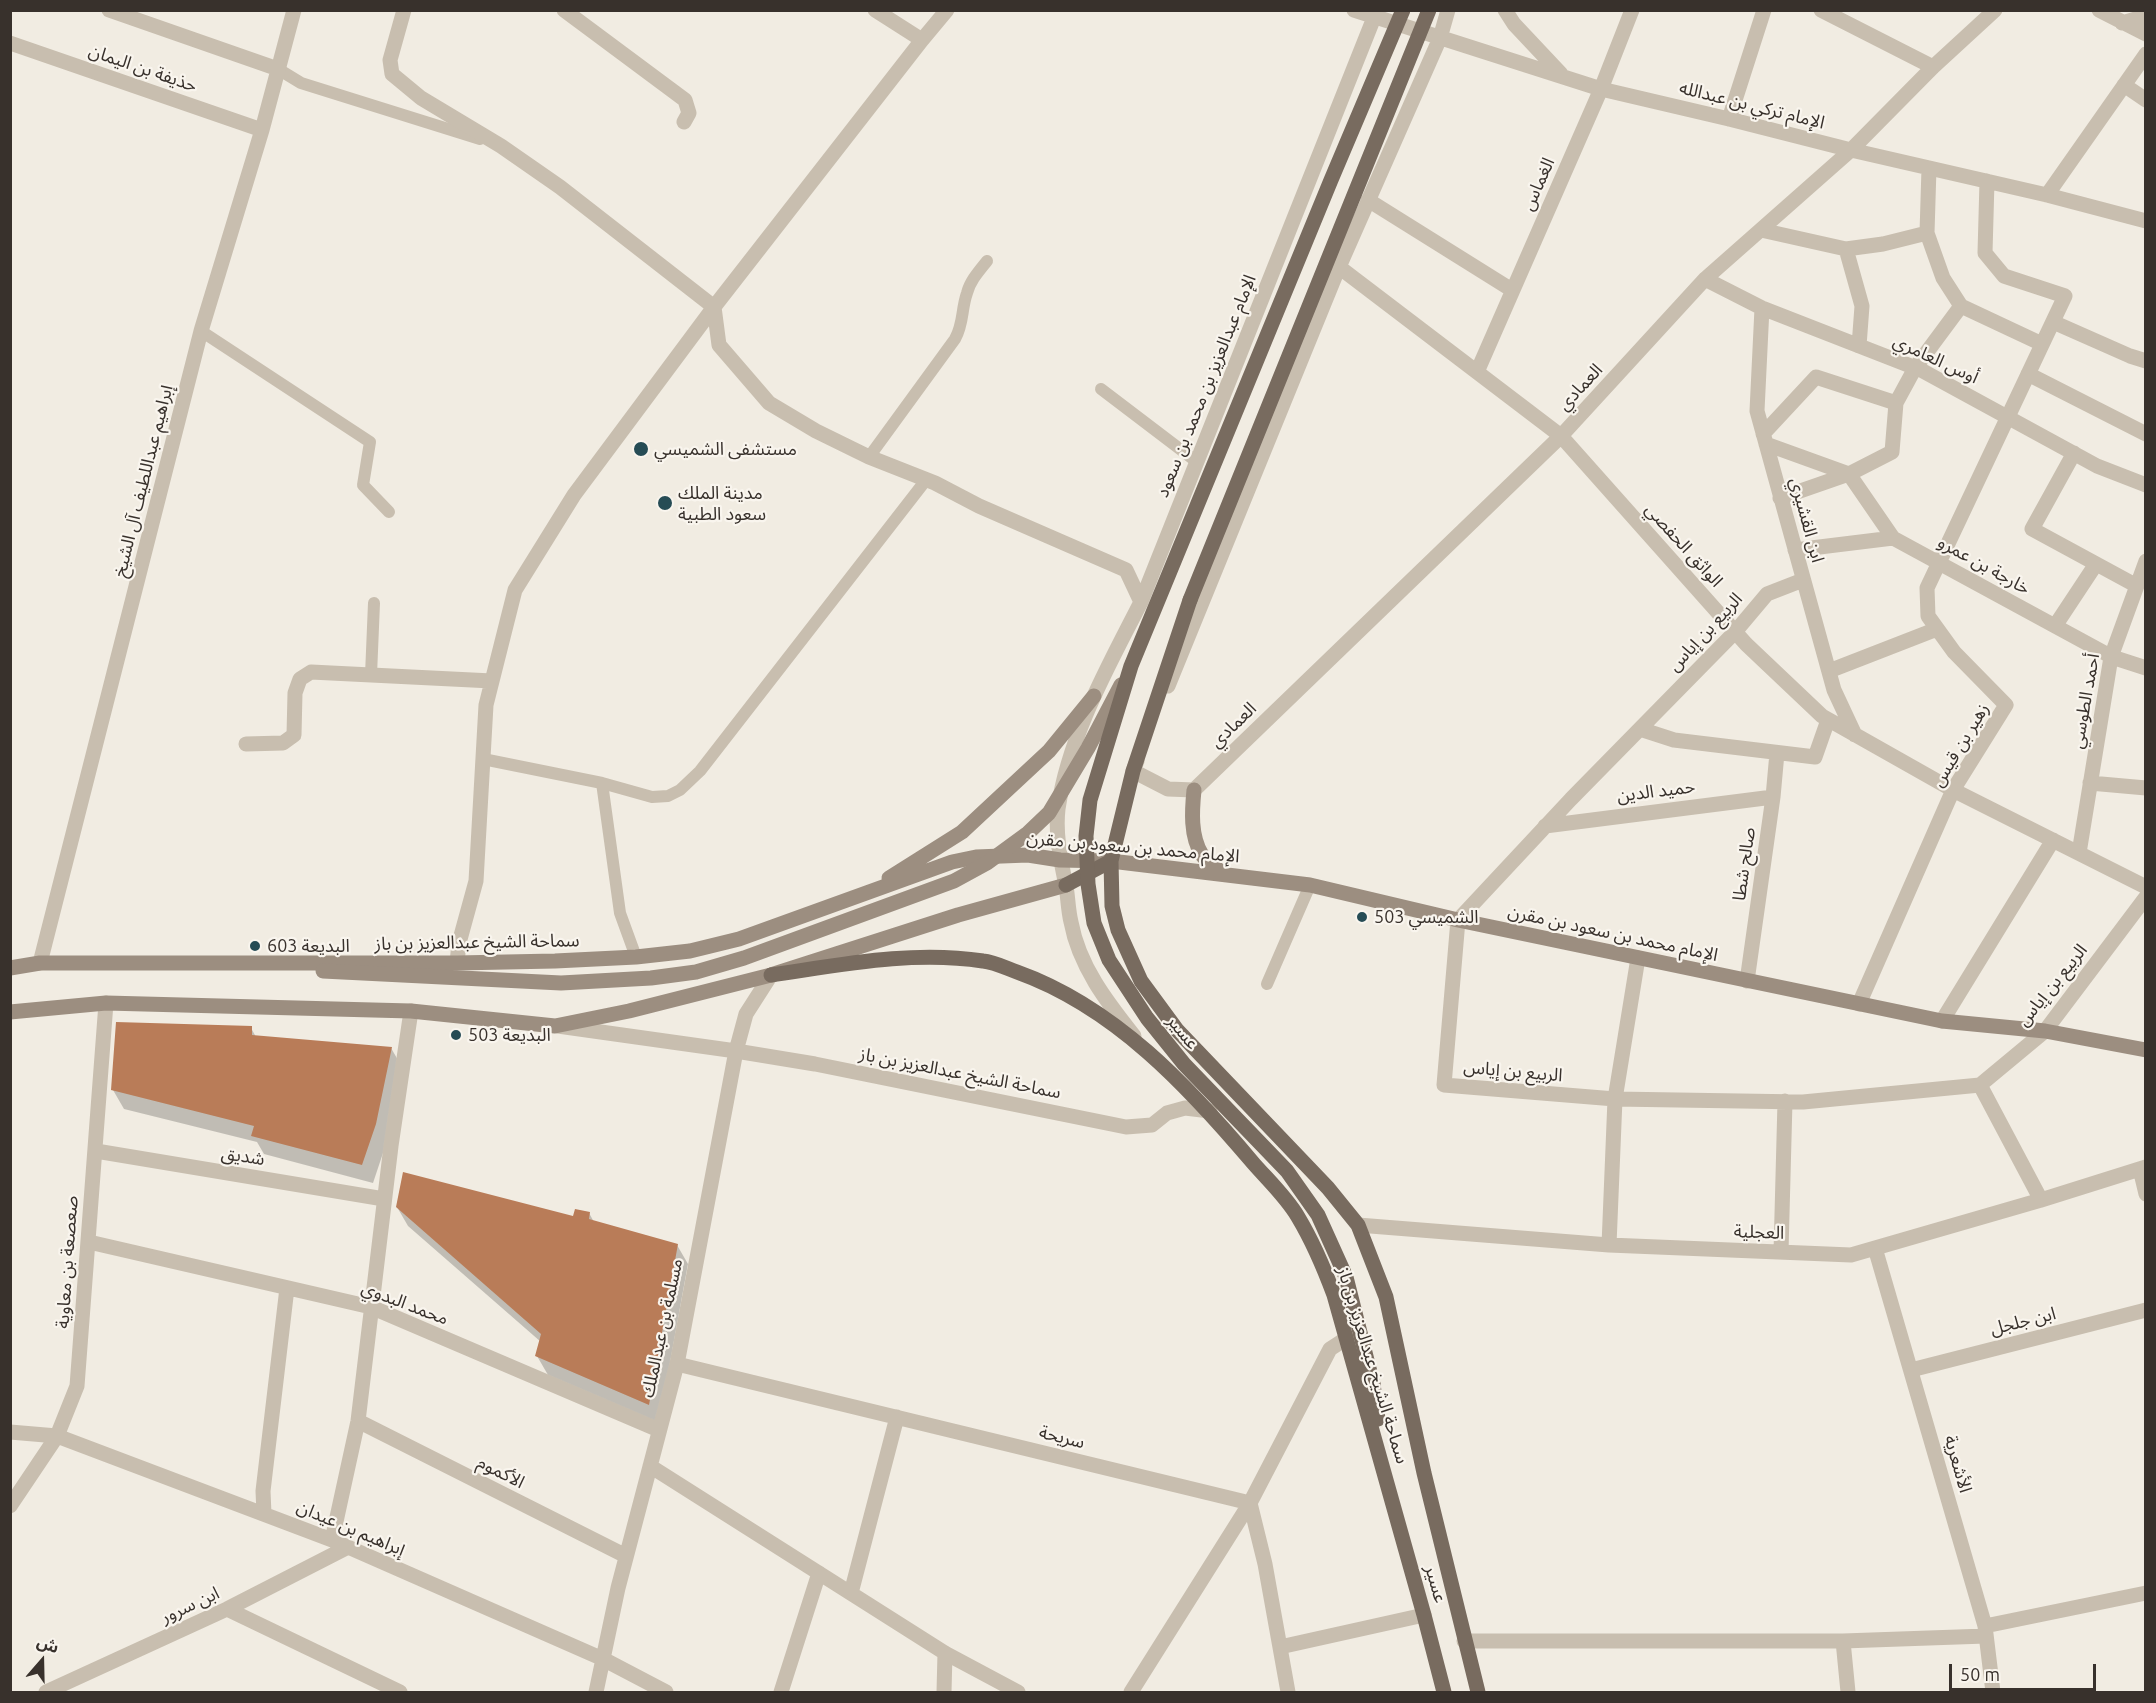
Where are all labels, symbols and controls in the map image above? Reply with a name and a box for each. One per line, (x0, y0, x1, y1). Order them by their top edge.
street label: حذيفة بن اليمان (86, 39, 200, 97)
street label: الإمام تركي بن عبدالله (1677, 77, 1827, 133)
street label: الغماس (1517, 154, 1559, 214)
street label: الإمام عبدالعزيز بن محمد بن سعود (1151, 271, 1261, 501)
street label: أوس العامري (1890, 330, 1982, 388)
street label: العمادي (1553, 359, 1607, 415)
street label: إبراهيم عبداللطيف آل الشيخ (109, 383, 177, 579)
place label: مستشفى الشميسي (654, 438, 797, 460)
marker: مستشفى الشميسي (632, 440, 650, 458)
street label: ابن القشيري (1785, 475, 1829, 565)
place label: مدينة الملك سعود الطبية (678, 482, 766, 524)
marker: مدينة الملك سعود الطبية (656, 494, 674, 512)
street label: الواثق الحفصي (1641, 499, 1727, 591)
street label: خارجة بن عمرو (1934, 531, 2034, 599)
street label: الربيع بن إياس (1663, 588, 1747, 676)
street label: أحمد الطوسي (2066, 652, 2104, 750)
street label: العمادي (1205, 698, 1261, 752)
street label: زهير بن قيس (1927, 699, 1993, 791)
street label: حميد الدين (1616, 775, 1696, 807)
street label: صالح شطا (1728, 826, 1760, 902)
street label: الإمام محمد بن سعود بن مقرن (1025, 827, 1241, 867)
street label: الإمام محمد بن سعود بن مقرن (1506, 900, 1720, 966)
place label: الشميسي 503 (1374, 906, 1479, 928)
marker: الشميسي 503 (1355, 910, 1369, 924)
street label: سماحة الشيخ عبدالعزيز بن باز (374, 929, 580, 955)
place label: البديعة 603 (267, 935, 350, 957)
marker: البديعة 603 (248, 939, 262, 953)
street label: الربيع بن إياس (2012, 940, 2092, 1030)
street label: عسير (1163, 1010, 1203, 1054)
place label: البديعة 503 (468, 1024, 551, 1046)
marker: البديعة 503 (449, 1028, 463, 1042)
street label: سماحة الشيخ عبدالعزيز بن باز (857, 1043, 1063, 1103)
street label: الربيع بن إياس (1462, 1056, 1564, 1086)
street label: شديق (220, 1142, 266, 1170)
street label: صعصعة بن معاوية (52, 1195, 82, 1329)
street label: العجلية (1733, 1220, 1785, 1244)
street label: مسلمة بن عبدالملك (637, 1256, 687, 1400)
street label: سماحة الشيخ عبدالعزيز بن باز (1333, 1264, 1413, 1466)
street label: محمد البدوي (358, 1277, 452, 1329)
street label: ابن جلجل (1988, 1302, 2058, 1340)
street label: سريحة (1037, 1421, 1087, 1453)
street label: الأشعرية (1939, 1433, 1977, 1495)
street label: الأكموم (474, 1451, 528, 1493)
street label: إبراهيم بن عيدان (294, 1496, 408, 1560)
street label: عسير (1420, 1563, 1452, 1605)
street label: ابن سرور (157, 1582, 223, 1628)
north arrow (12, 1631, 72, 1691)
text: ش (35, 1632, 62, 1656)
scale bar (1952, 1652, 2099, 1690)
text: 50 m (1960, 1664, 2000, 1684)

